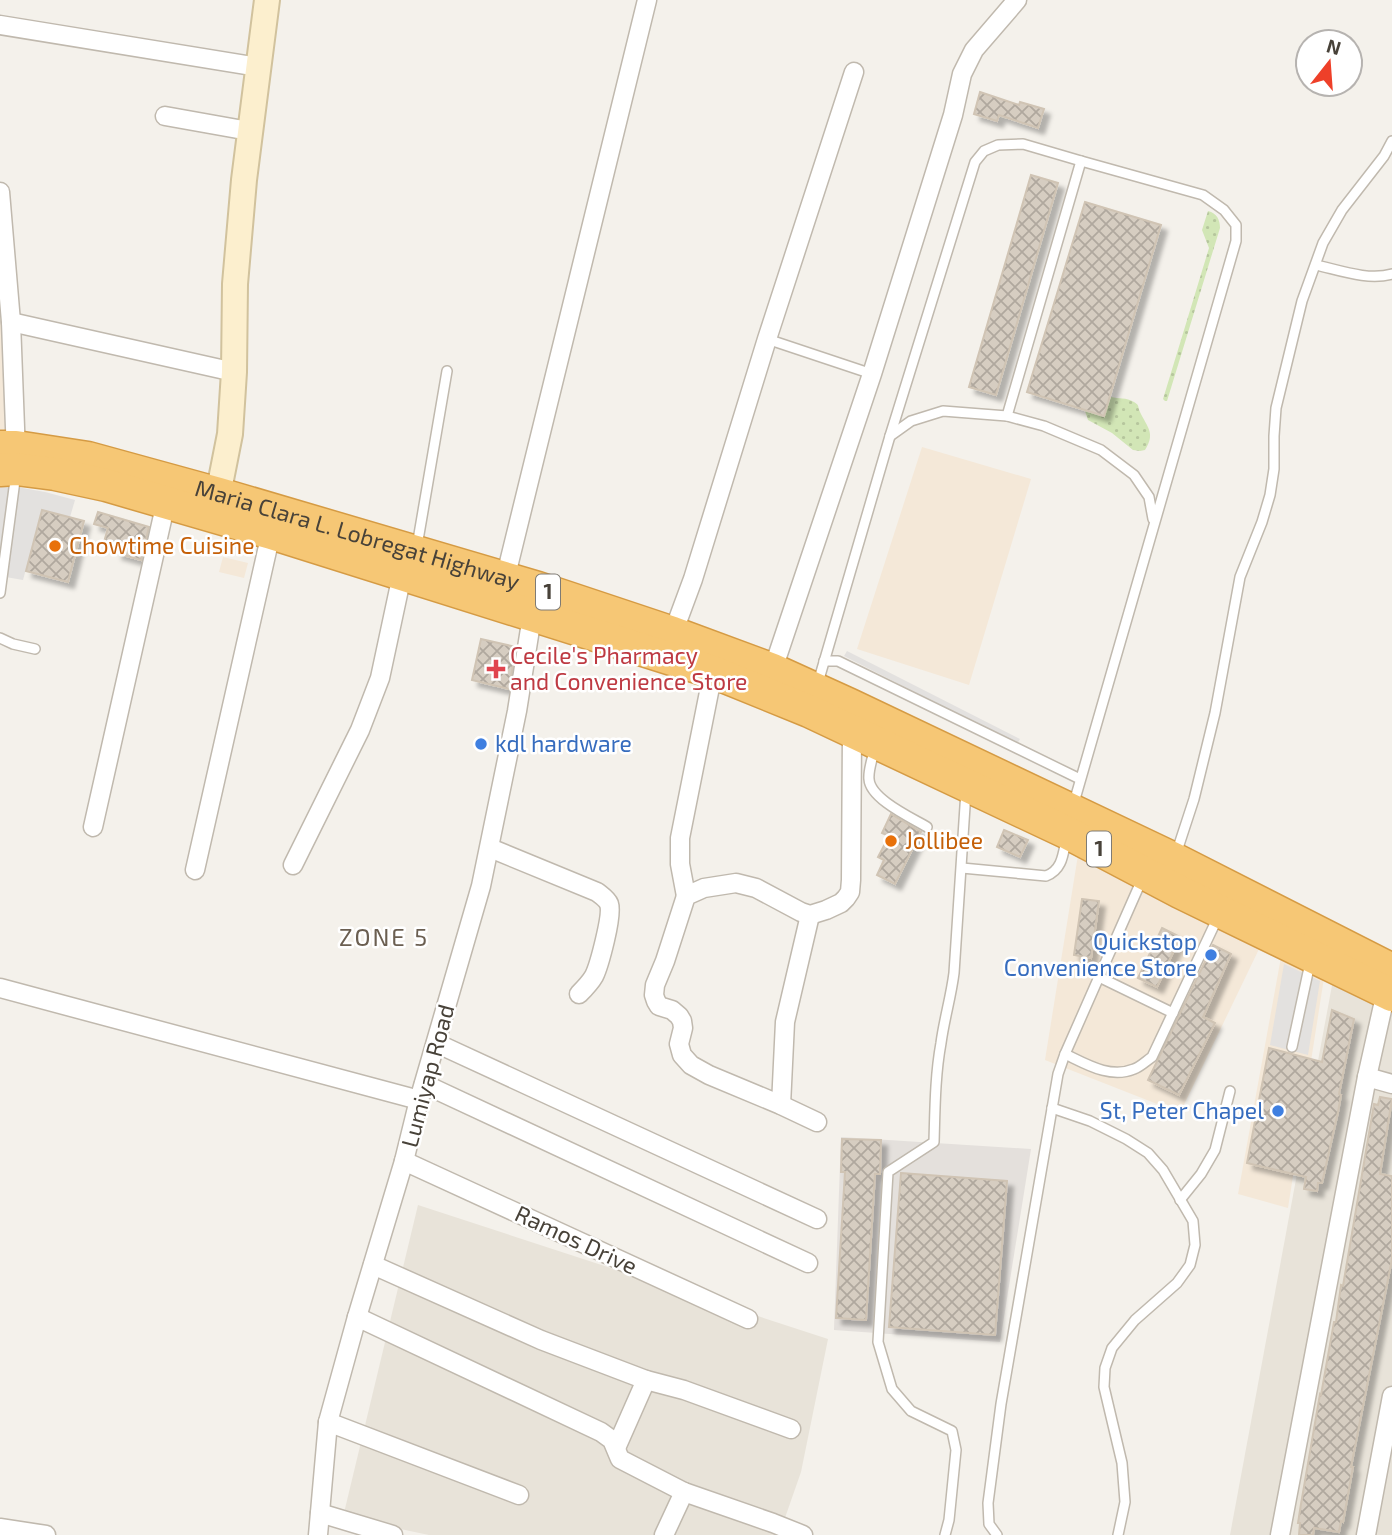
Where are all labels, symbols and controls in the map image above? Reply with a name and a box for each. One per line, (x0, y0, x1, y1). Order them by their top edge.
north arrow (1294, 28, 1364, 98)
text: N (1324, 33, 1344, 59)
street label: Maria Clara L. Lobregat Highway (192, 473, 523, 595)
place label: Chowtime Cuisine (69, 531, 255, 559)
marker: Chowtime Cuisine (47, 538, 63, 554)
road number: 1 (536, 574, 560, 610)
place label: Cecile's Pharmacy and Convenience Store (510, 641, 747, 695)
marker: Cecile's Pharmacy and Convenience Store (488, 661, 504, 677)
place label: kdl hardware (495, 729, 632, 757)
marker: kdl hardware (473, 736, 489, 752)
place label: Jollibee (905, 826, 983, 854)
road number: 1 (1087, 832, 1111, 866)
marker: Jollibee (883, 833, 899, 849)
district label: ZONE 5 (339, 922, 429, 951)
place label: Quickstop Convenience Store (1004, 927, 1197, 981)
marker: Quickstop Convenience Store (1203, 947, 1219, 963)
street label: Lumiyap Road (395, 1001, 460, 1150)
place label: St, Peter Chapel (1100, 1096, 1264, 1124)
marker: St, Peter Chapel (1270, 1103, 1286, 1119)
street label: Ramos Drive (511, 1199, 642, 1280)

